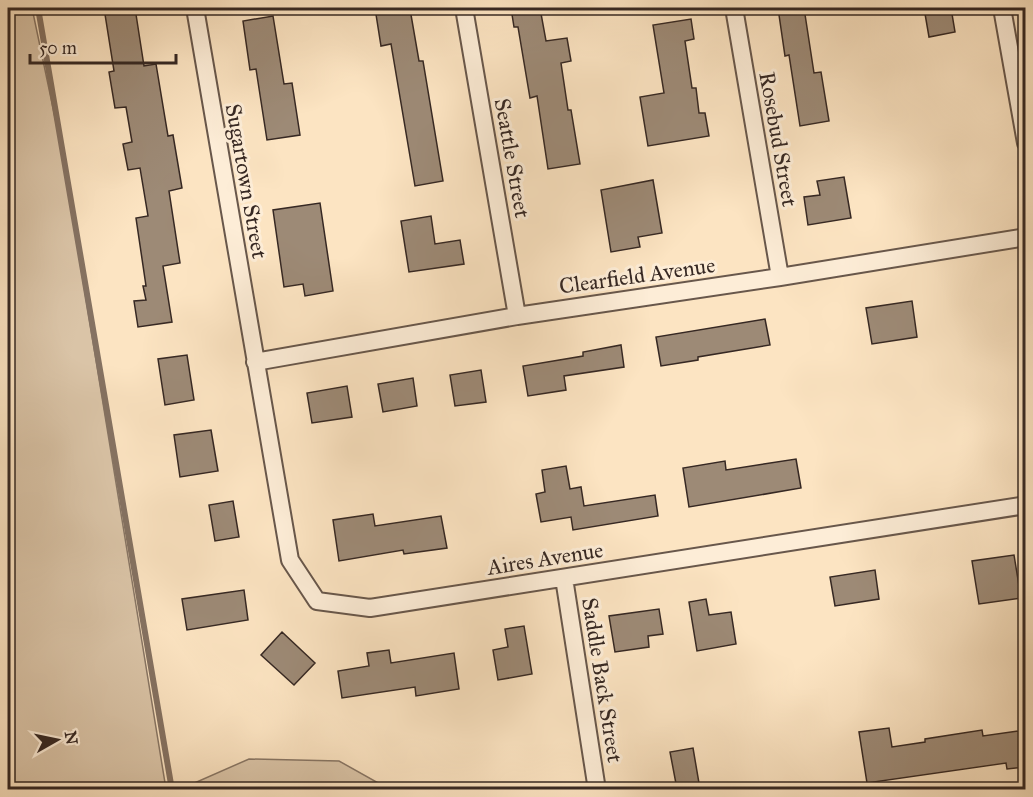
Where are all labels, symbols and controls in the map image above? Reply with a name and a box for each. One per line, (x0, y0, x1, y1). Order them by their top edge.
scale bar (30, 27, 176, 65)
text: 50 m (39, 37, 77, 59)
street label: Rosebud Street (753, 70, 804, 209)
street label: Seattle Street (489, 96, 536, 220)
street label: Sugartown Street (220, 102, 273, 261)
street label: Clearfield Avenue (557, 251, 717, 300)
street label: Aires Avenue (484, 536, 605, 581)
street label: Saddle Back Street (576, 596, 629, 765)
north arrow (27, 710, 87, 770)
text: N (61, 730, 82, 746)

